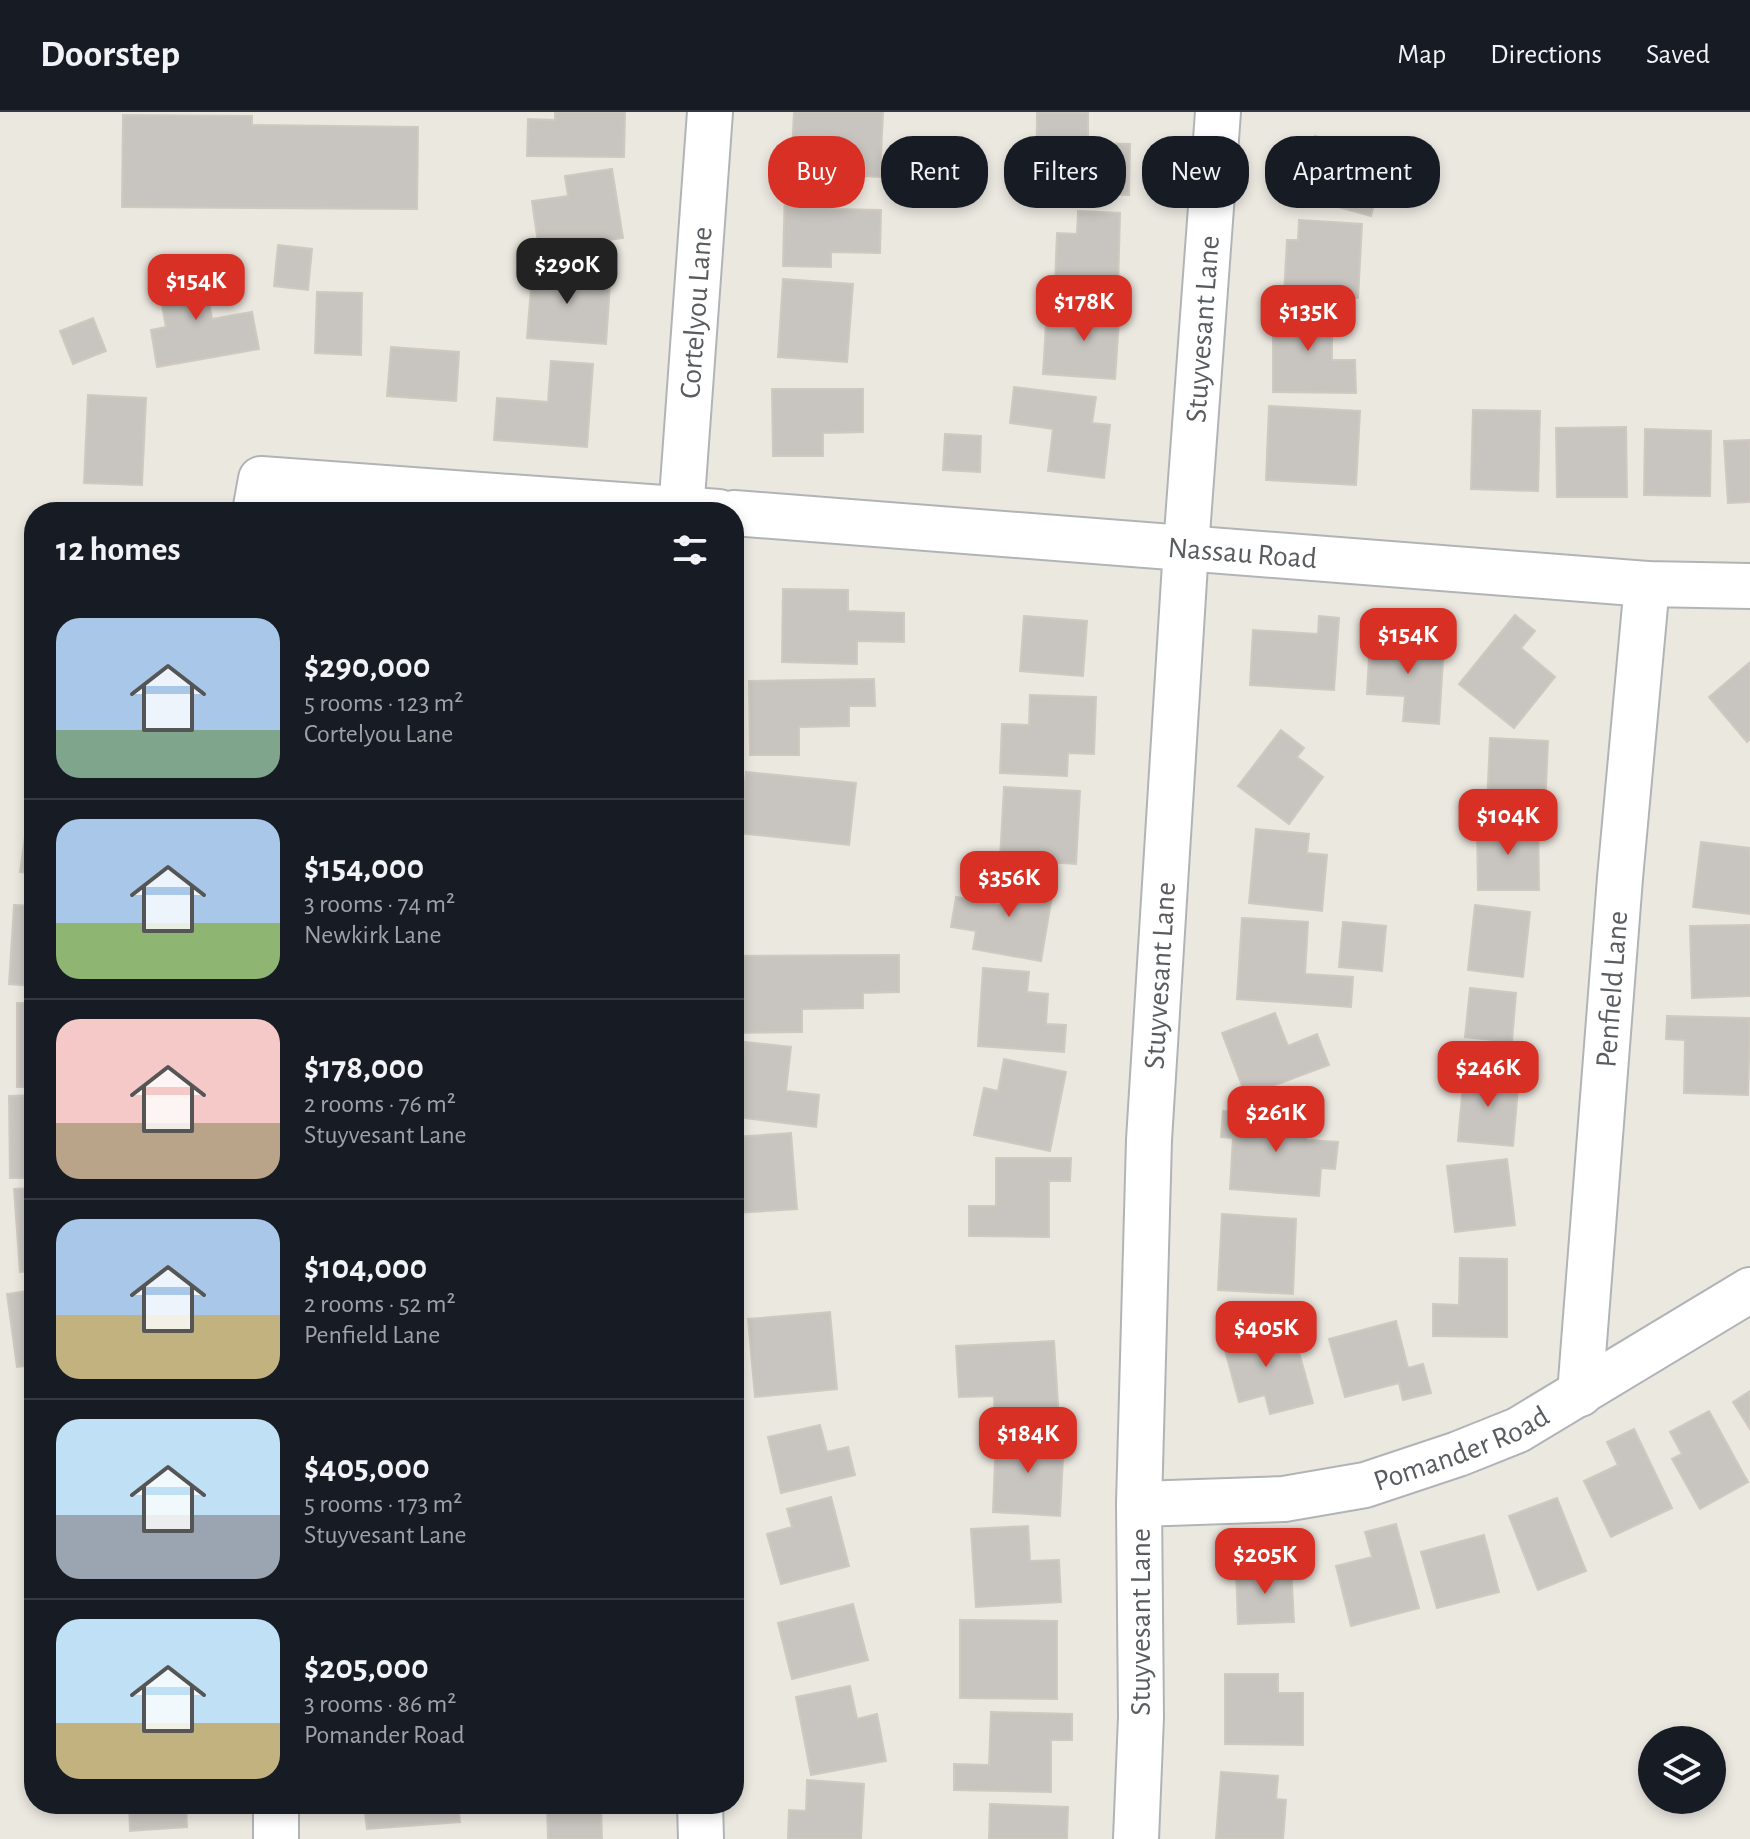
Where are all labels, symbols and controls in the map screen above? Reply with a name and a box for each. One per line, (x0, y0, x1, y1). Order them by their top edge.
text: Doorstep (40, 36, 180, 74)
text: Map (1397, 41, 1446, 69)
text: Directions (1490, 41, 1602, 69)
text: Saved (1646, 41, 1710, 69)
chip: Buy (768, 136, 865, 208)
chip: Rent (881, 136, 988, 208)
chip: Filters (1004, 136, 1126, 208)
chip: New (1142, 136, 1249, 208)
chip: Apartment (1265, 136, 1440, 208)
street label: Cortelyou Lane (675, 226, 718, 400)
street label: Stuyvesant Lane (1181, 234, 1225, 424)
pin: $290K (511, 238, 623, 306)
text: $290K (534, 251, 600, 277)
pin: $154K (140, 254, 252, 322)
text: $154K (166, 267, 226, 293)
pin: $178K (1028, 275, 1140, 343)
pin: $135K (1252, 285, 1364, 353)
text: $178K (1054, 288, 1114, 314)
text: $135K (1279, 298, 1337, 324)
icon: filters (668, 528, 712, 572)
text: 12 homes (56, 533, 181, 567)
street label: Nassau Road (1167, 533, 1318, 574)
pin: $154K (1352, 608, 1464, 676)
text: $154K (1378, 621, 1438, 647)
icon: home (120, 650, 216, 746)
text: $290,000 (304, 650, 430, 684)
text: 5 rooms · 123 m² (304, 690, 463, 716)
text: Cortelyou Lane (304, 721, 453, 747)
pin: $104K (1452, 789, 1564, 857)
text: $104K (1477, 802, 1539, 828)
icon: home (120, 851, 216, 947)
text: $154,000 (304, 851, 424, 885)
pin: $356K (953, 851, 1065, 919)
text: $356K (978, 864, 1040, 890)
street label: Stuyvesant Lane (1139, 881, 1181, 1070)
text: 3 rooms · 74 m² (304, 891, 455, 917)
street label: Penfield Lane (1591, 910, 1633, 1069)
text: Newkirk Lane (304, 922, 441, 948)
pin: $246K (1432, 1041, 1544, 1109)
icon: home (120, 1051, 216, 1147)
text: $178,000 (304, 1051, 424, 1085)
text: $246K (1456, 1054, 1520, 1080)
pin: $261K (1220, 1086, 1332, 1154)
text: 2 rooms · 76 m² (304, 1091, 456, 1117)
text: $261K (1245, 1099, 1307, 1125)
text: Stuyvesant Lane (304, 1122, 467, 1148)
icon: home (120, 1251, 216, 1347)
text: $104,000 (304, 1251, 427, 1285)
text: 2 rooms · 52 m² (304, 1291, 456, 1317)
pin: $405K (1210, 1301, 1322, 1369)
text: $405K (1234, 1314, 1298, 1340)
text: Penfield Lane (304, 1322, 440, 1348)
street label: Pomander Road (1370, 1401, 1554, 1497)
pin: $184K (972, 1407, 1084, 1475)
text: $184K (997, 1420, 1059, 1446)
icon: home (120, 1451, 216, 1547)
text: $405,000 (304, 1451, 430, 1485)
text: 5 rooms · 173 m² (304, 1491, 462, 1517)
text: Stuyvesant Lane (304, 1522, 467, 1548)
street label: Stuyvesant Lane (1126, 1528, 1156, 1716)
pin: $205K (1209, 1528, 1321, 1596)
text: $205K (1233, 1541, 1297, 1567)
icon: home (120, 1651, 216, 1747)
text: $205,000 (304, 1651, 429, 1685)
text: 3 rooms · 86 m² (304, 1691, 456, 1717)
text: Pomander Road (304, 1722, 465, 1748)
map controls (1638, 1726, 1726, 1814)
button: layers (1638, 1726, 1726, 1814)

